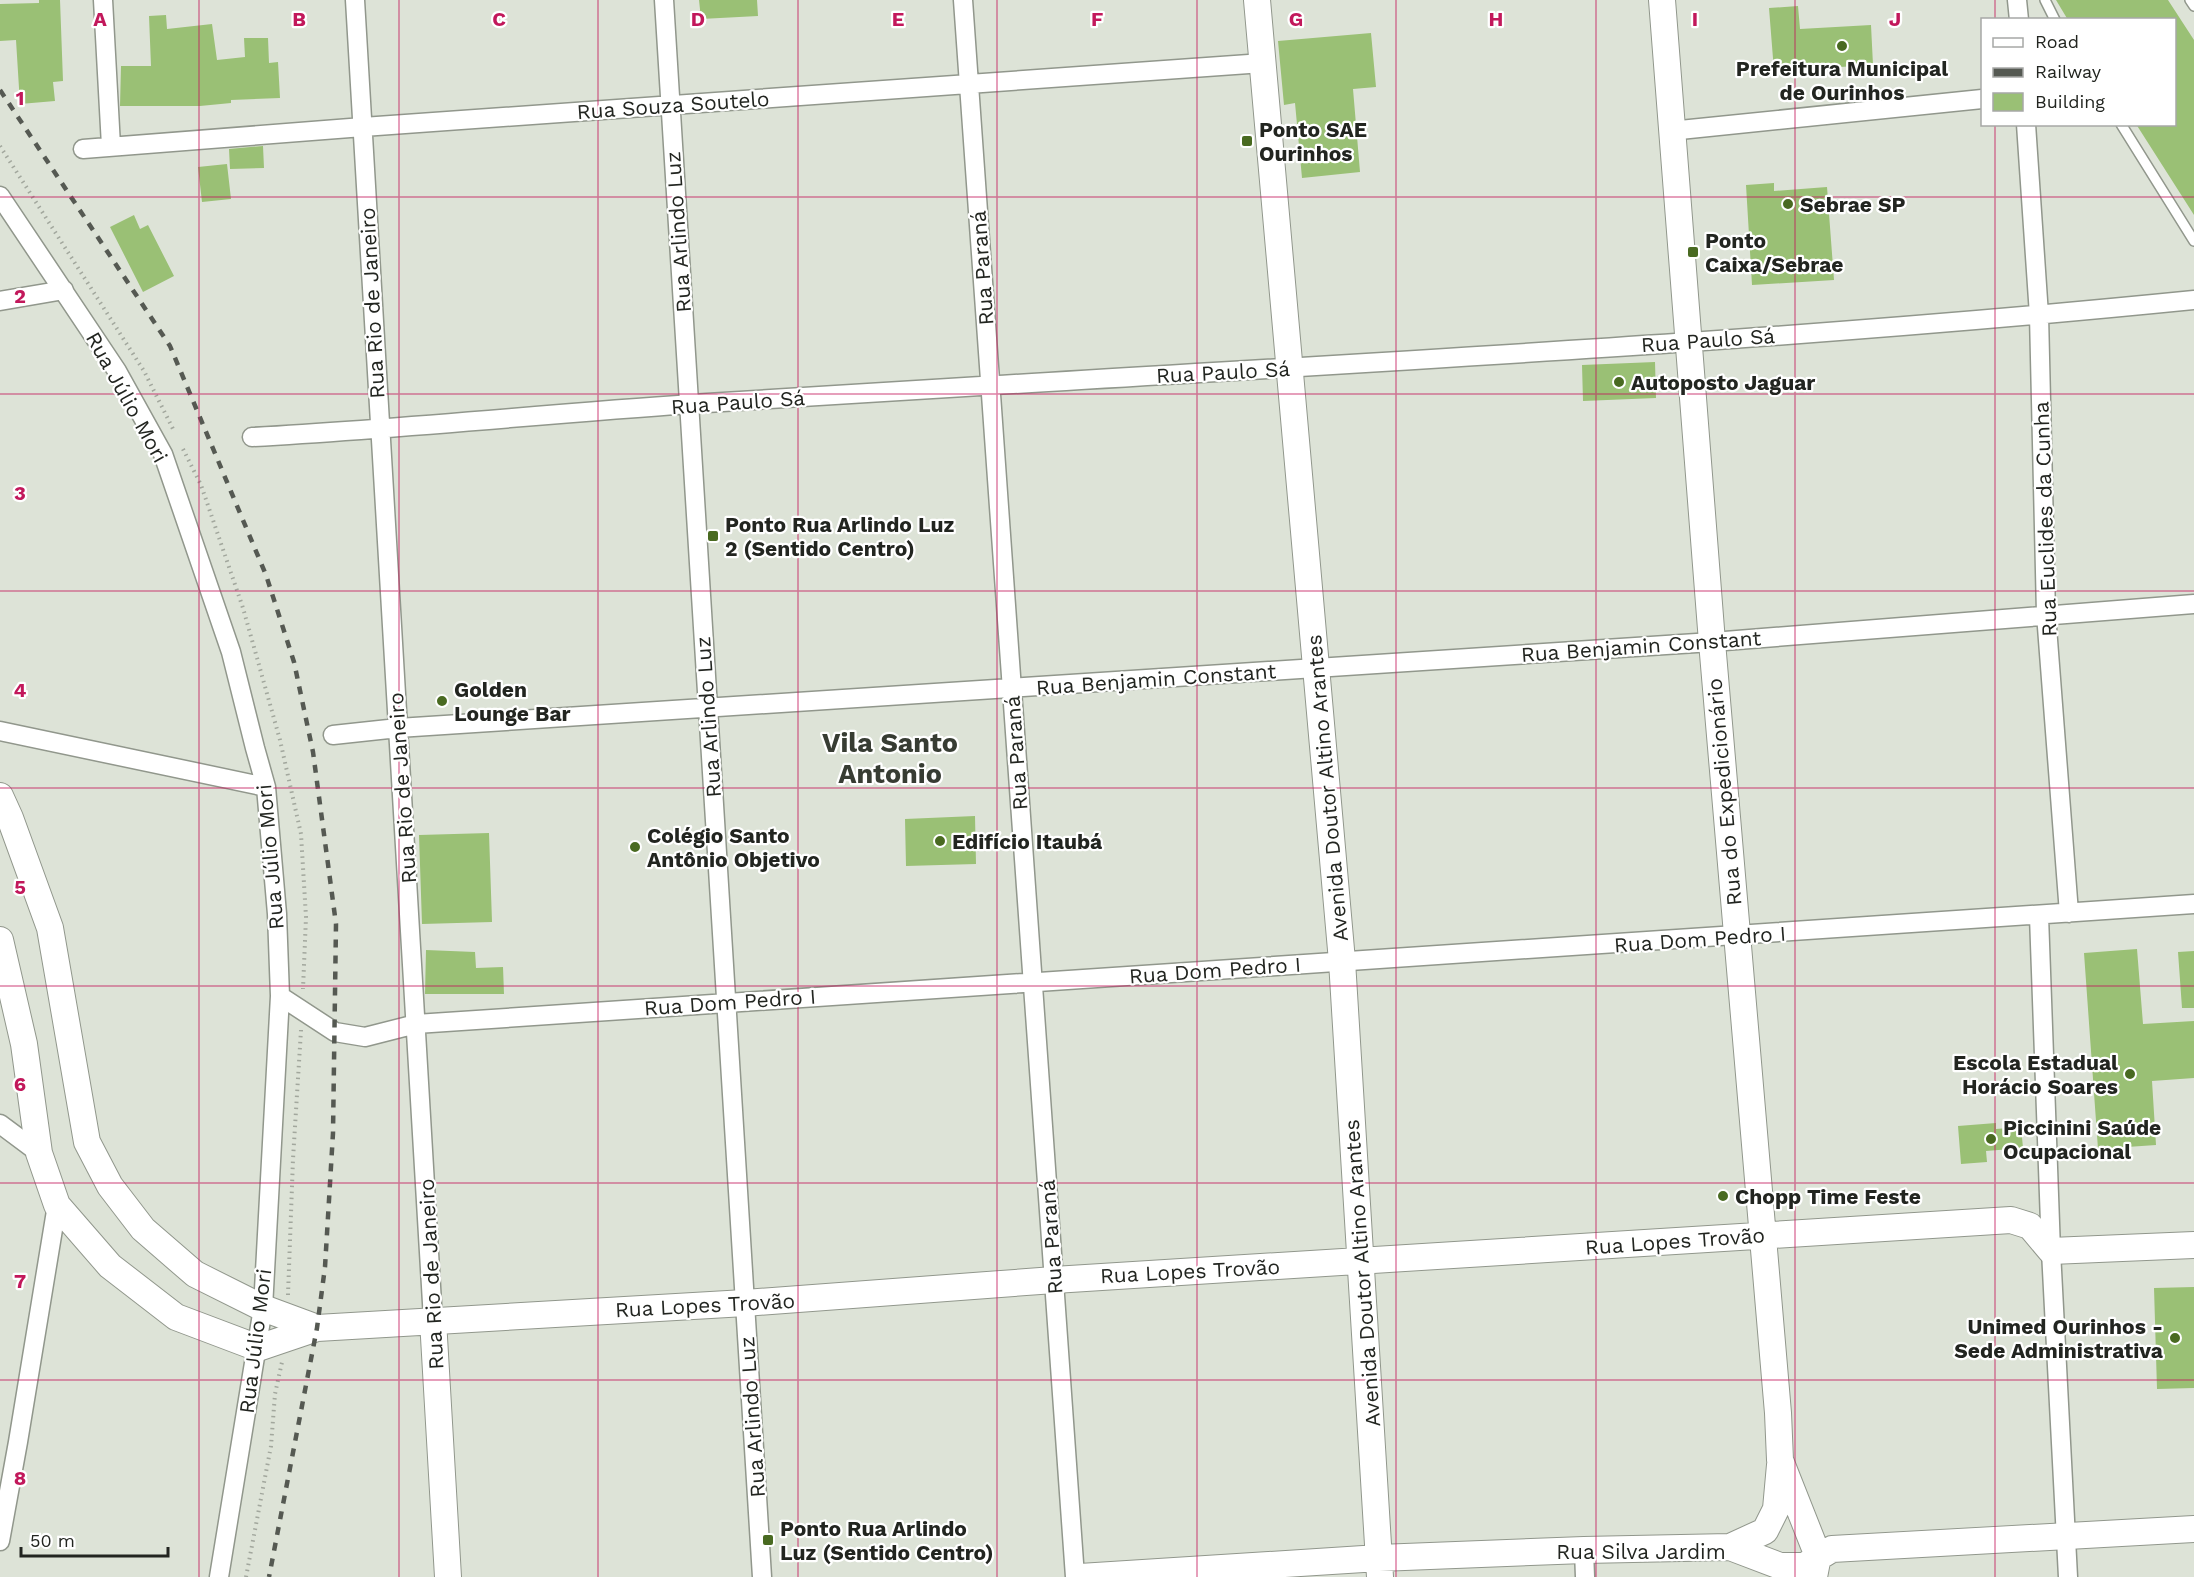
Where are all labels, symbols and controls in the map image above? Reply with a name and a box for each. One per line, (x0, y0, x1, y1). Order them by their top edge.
text: A (93, 7, 107, 31)
text: B (292, 7, 306, 31)
text: C (492, 7, 506, 31)
text: D (691, 7, 705, 31)
text: E (892, 7, 904, 31)
text: F (1091, 7, 1103, 31)
text: G (1289, 7, 1303, 31)
text: H (1489, 7, 1503, 31)
text: I (1692, 7, 1698, 31)
text: J (1889, 7, 1901, 31)
legend (1981, 18, 2176, 126)
text: Road (2035, 31, 2079, 52)
marker: Prefeitura Municipal de Ourinhos (1835, 39, 1849, 53)
place label: Prefeitura Municipal de Ourinhos (1736, 56, 1948, 105)
text: Railway (2035, 61, 2102, 82)
text: 1 (16, 86, 24, 110)
street label: Rua Souza Soutelo (576, 86, 770, 124)
text: Building (2035, 91, 2105, 112)
place label: Ponto SAE Ourinhos (1259, 117, 1367, 166)
marker: Ponto SAE Ourinhos (1240, 134, 1254, 148)
street label: Rua Arlindo Luz (660, 151, 696, 313)
place label: Sebrae SP (1800, 192, 1906, 217)
marker: Sebrae SP (1781, 197, 1795, 211)
street label: Rua Rio de Janeiro (355, 207, 389, 399)
street label: Rua Paraná (966, 210, 998, 326)
place label: Ponto Caixa/Sebrae (1705, 228, 1843, 277)
marker: Ponto Caixa/Sebrae (1686, 245, 1700, 259)
text: 2 (14, 284, 26, 308)
street label: Rua Paulo Sá (1640, 323, 1776, 357)
street label: Rua Júlio Mori (81, 327, 173, 467)
street label: Rua Paulo Sá (1155, 356, 1291, 388)
place label: Autoposto Jaguar (1631, 370, 1815, 395)
marker: Autoposto Jaguar (1612, 375, 1626, 389)
street label: Rua Paulo Sá (670, 385, 806, 419)
street label: Rua Euclides da Cunha (2028, 401, 2062, 637)
text: 3 (14, 481, 26, 505)
place label: Ponto Rua Arlindo Luz 2 (Sentido Centro) (725, 512, 954, 561)
marker: Ponto Rua Arlindo Luz 2 (Sentido Centro) (706, 529, 720, 543)
street label: Rua Benjamin Constant (1520, 625, 1762, 667)
street label: Avenida Doutor Altino Arantes (1301, 633, 1353, 943)
street label: Rua Arlindo Luz (690, 636, 726, 798)
street label: Rua Benjamin Constant (1035, 658, 1277, 700)
place label: Golden Lounge Bar (454, 677, 571, 726)
street label: Rua do Expedicionário (1702, 677, 1746, 907)
text: 4 (14, 678, 27, 702)
street label: Rua Rio de Janeiro (383, 692, 421, 884)
marker: Golden Lounge Bar (435, 694, 449, 708)
street label: Rua Paraná (1000, 695, 1032, 811)
district label: Vila Santo Antonio (822, 727, 958, 790)
street label: Rua Júlio Mori (251, 783, 289, 931)
place label: Colégio Santo Antônio Objetivo (647, 823, 820, 872)
place label: Edifício Itaubá (952, 829, 1103, 854)
marker: Edifício Itaubá (933, 834, 947, 848)
marker: Colégio Santo Antônio Objetivo (628, 840, 642, 854)
text: 5 (14, 875, 26, 899)
street label: Rua Dom Pedro I (1613, 921, 1787, 957)
street label: Rua Dom Pedro I (1128, 952, 1302, 988)
street label: Rua Dom Pedro I (643, 984, 817, 1020)
place label: Escola Estadual Horácio Soares (1953, 1050, 2118, 1099)
marker: Escola Estadual Horácio Soares (2123, 1067, 2137, 1081)
text: 6 (14, 1072, 26, 1096)
place label: Piccinini Saúde Ocupacional (2003, 1115, 2161, 1164)
street label: Avenida Doutor Altino Arantes (1339, 1118, 1385, 1428)
marker: Piccinini Saúde Ocupacional (1984, 1132, 1998, 1146)
street label: Rua Rio de Janeiro (414, 1178, 448, 1370)
street label: Rua Paraná (1035, 1179, 1067, 1295)
place label: Chopp Time Feste (1735, 1184, 1921, 1209)
marker: Chopp Time Feste (1716, 1189, 1730, 1203)
street label: Rua Lopes Trovão (1584, 1222, 1766, 1260)
street label: Rua Lopes Trovão (1099, 1254, 1281, 1288)
street label: Rua Júlio Mori (234, 1267, 276, 1415)
text: 7 (14, 1269, 26, 1293)
street label: Rua Lopes Trovão (614, 1288, 796, 1322)
place label: Unimed Ourinhos - Sede Administrativa (1954, 1314, 2164, 1363)
marker: Unimed Ourinhos - Sede Administrativa (2168, 1331, 2182, 1345)
street label: Rua Arlindo Luz (734, 1336, 770, 1498)
text: 8 (14, 1466, 26, 1490)
place label: Ponto Rua Arlindo Luz (Sentido Centro) (780, 1516, 994, 1565)
scale bar (21, 1520, 168, 1558)
text: 50 m (30, 1530, 75, 1551)
marker: Ponto Rua Arlindo Luz (Sentido Centro) (761, 1533, 775, 1547)
street label: Rua Silva Jardim (1556, 1539, 1726, 1564)

